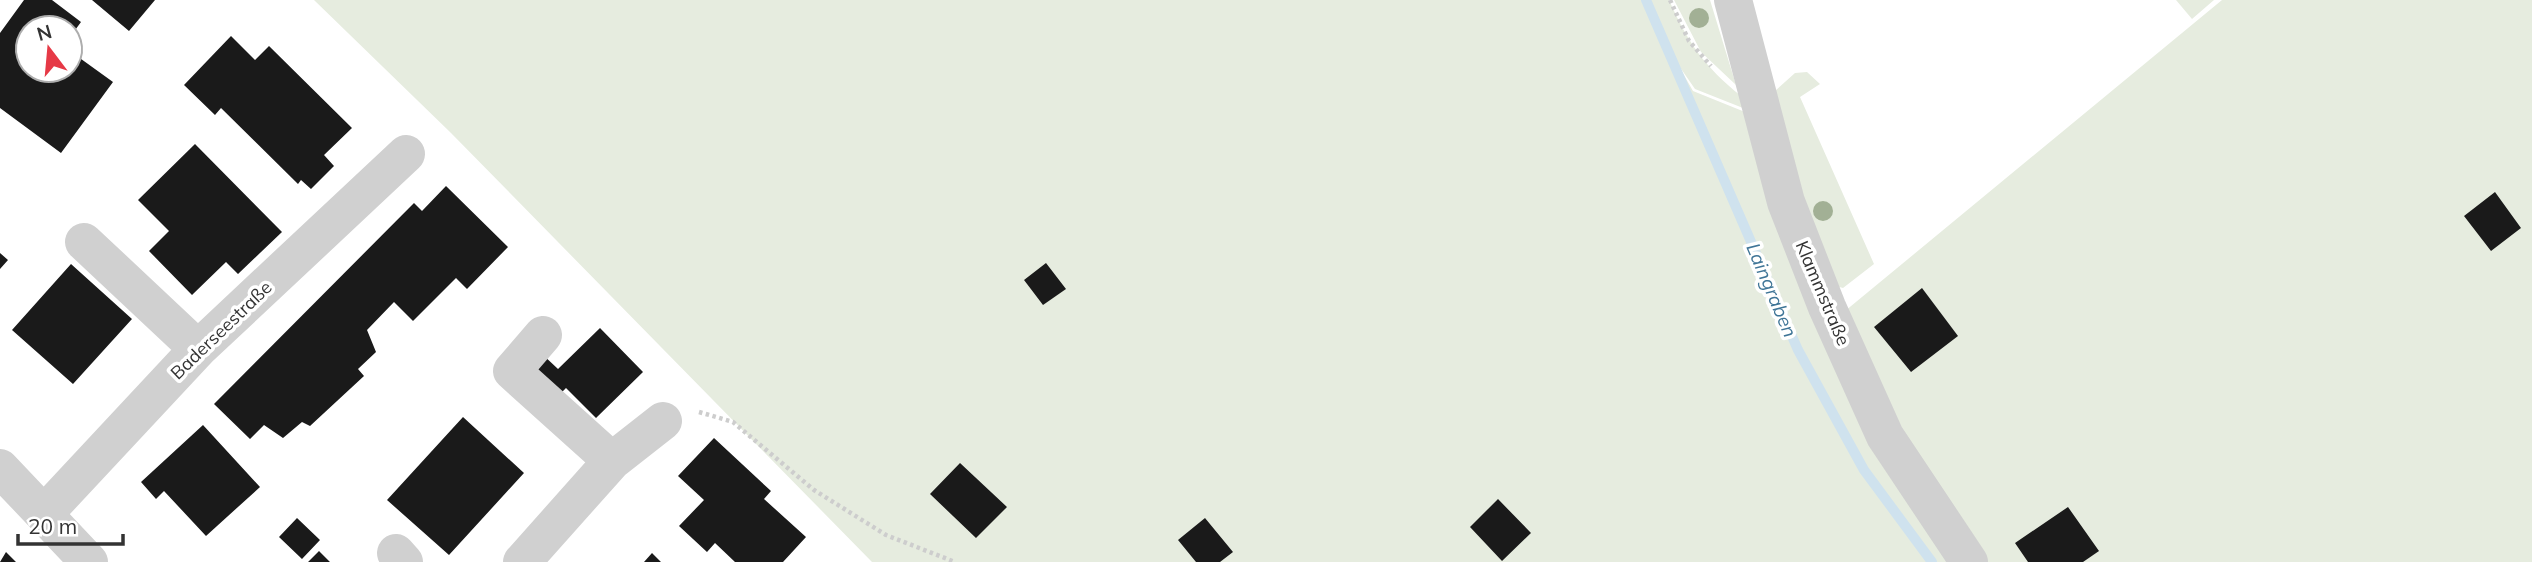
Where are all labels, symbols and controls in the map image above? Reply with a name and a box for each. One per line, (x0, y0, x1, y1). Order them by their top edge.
north arrow (14, 14, 84, 84)
text: N (34, 19, 55, 46)
street label: Klammstraße (1791, 237, 1855, 349)
water label: Laingraben (1741, 239, 1803, 341)
street label: Baderseestraße (165, 276, 277, 384)
scale bar (18, 503, 122, 546)
text: 20 m (28, 513, 77, 539)

